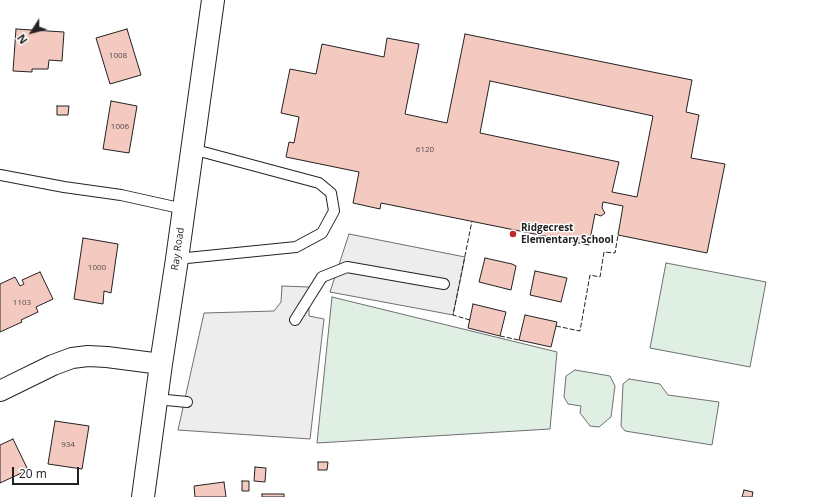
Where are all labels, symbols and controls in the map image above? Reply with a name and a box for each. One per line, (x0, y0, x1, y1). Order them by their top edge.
north arrow (12, 12, 52, 52)
text: N (13, 31, 31, 47)
house number: 1008 (109, 51, 127, 61)
house number: 1006 (111, 122, 129, 132)
house number: 6120 (416, 145, 434, 155)
place label: Ridgecrest Elementary School (521, 222, 614, 246)
street label: Ray Road (169, 227, 187, 271)
marker: Ridgecrest Elementary School (508, 229, 518, 239)
house number: 1000 (88, 263, 106, 273)
house number: 1103 (13, 298, 31, 308)
house number: 934 (61, 440, 75, 450)
scale bar (14, 459, 81, 485)
text: 20 m (19, 465, 47, 482)

